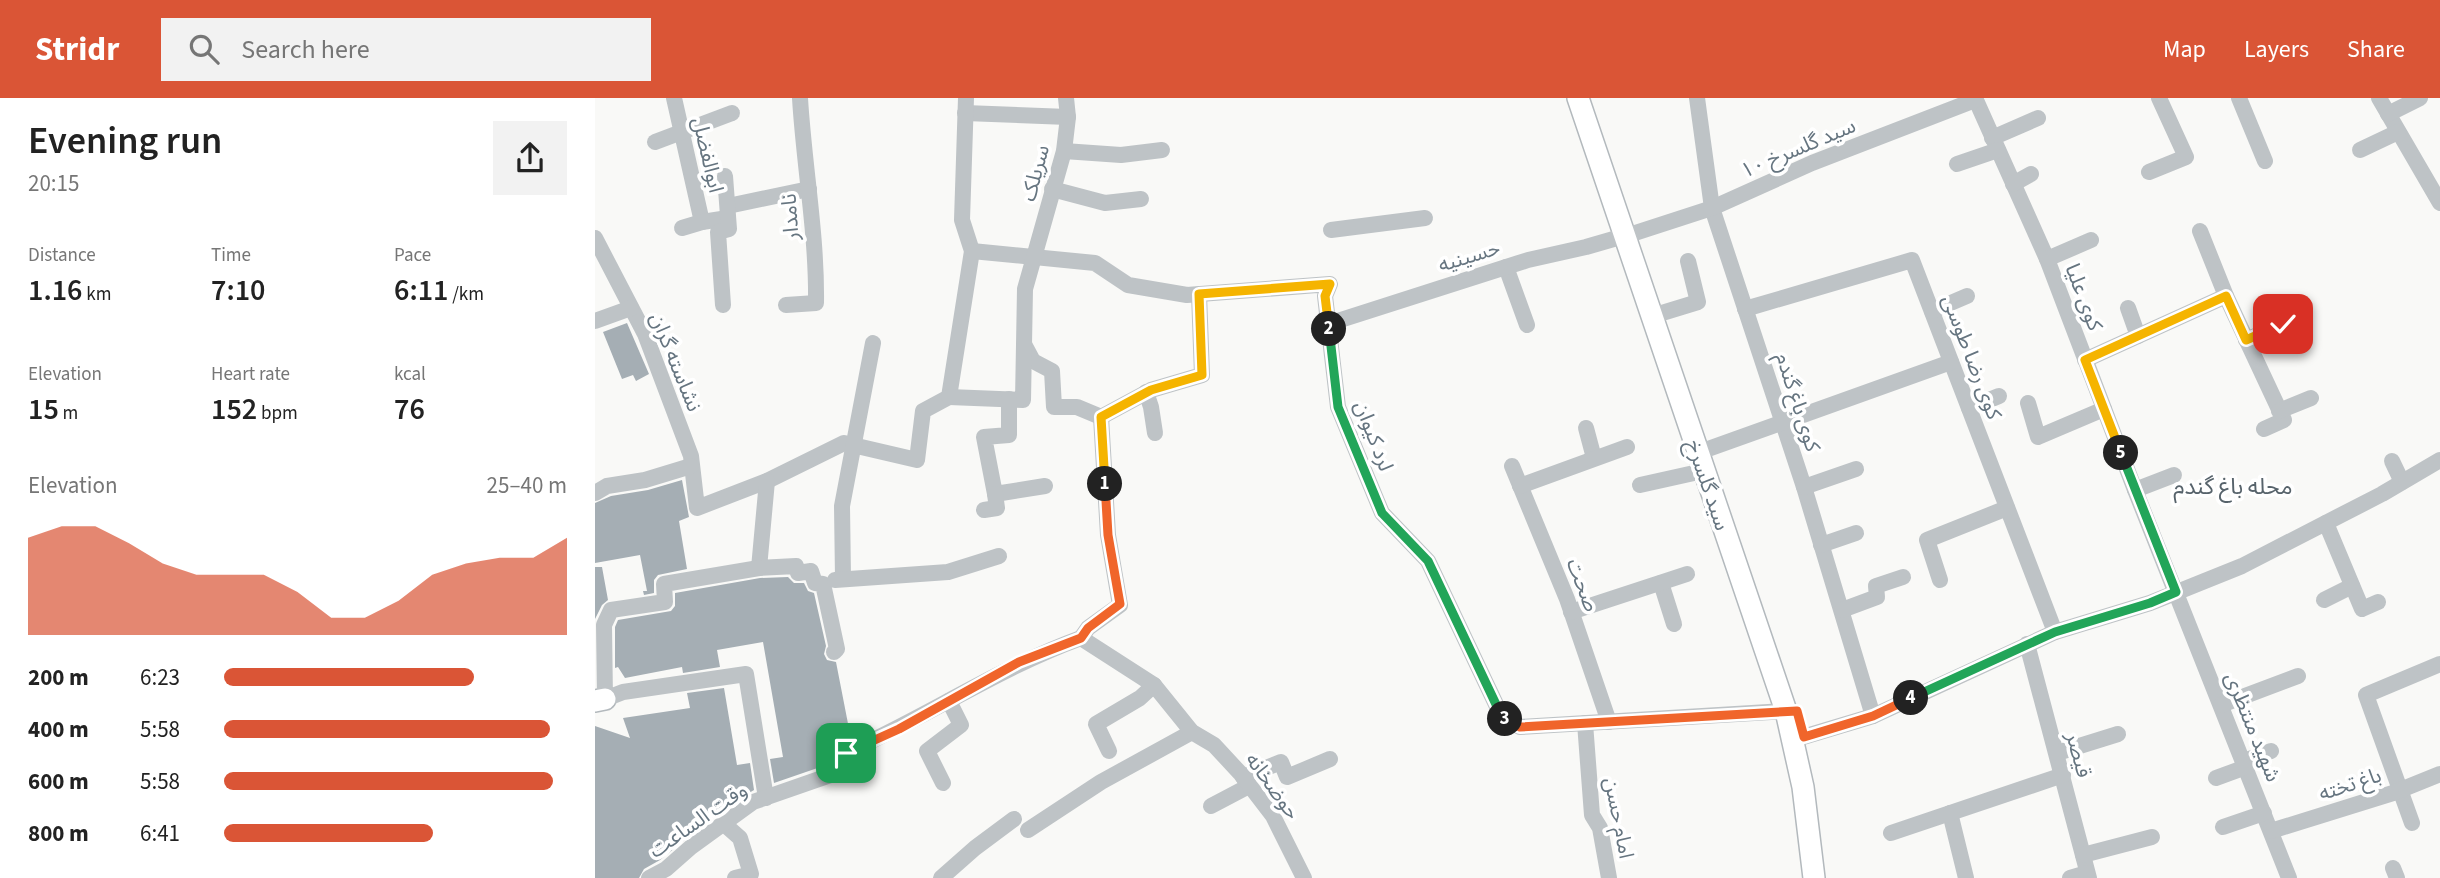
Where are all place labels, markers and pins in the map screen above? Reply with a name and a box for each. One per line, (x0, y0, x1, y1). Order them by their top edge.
pin (2253, 294, 2313, 354)
pin: 2 (1311, 312, 1347, 346)
pin: 5 (2103, 436, 2139, 470)
pin: 1 (1087, 466, 1123, 502)
pin: 4 (1893, 680, 1929, 716)
pin: 3 (1487, 702, 1523, 736)
pin (816, 723, 876, 783)

